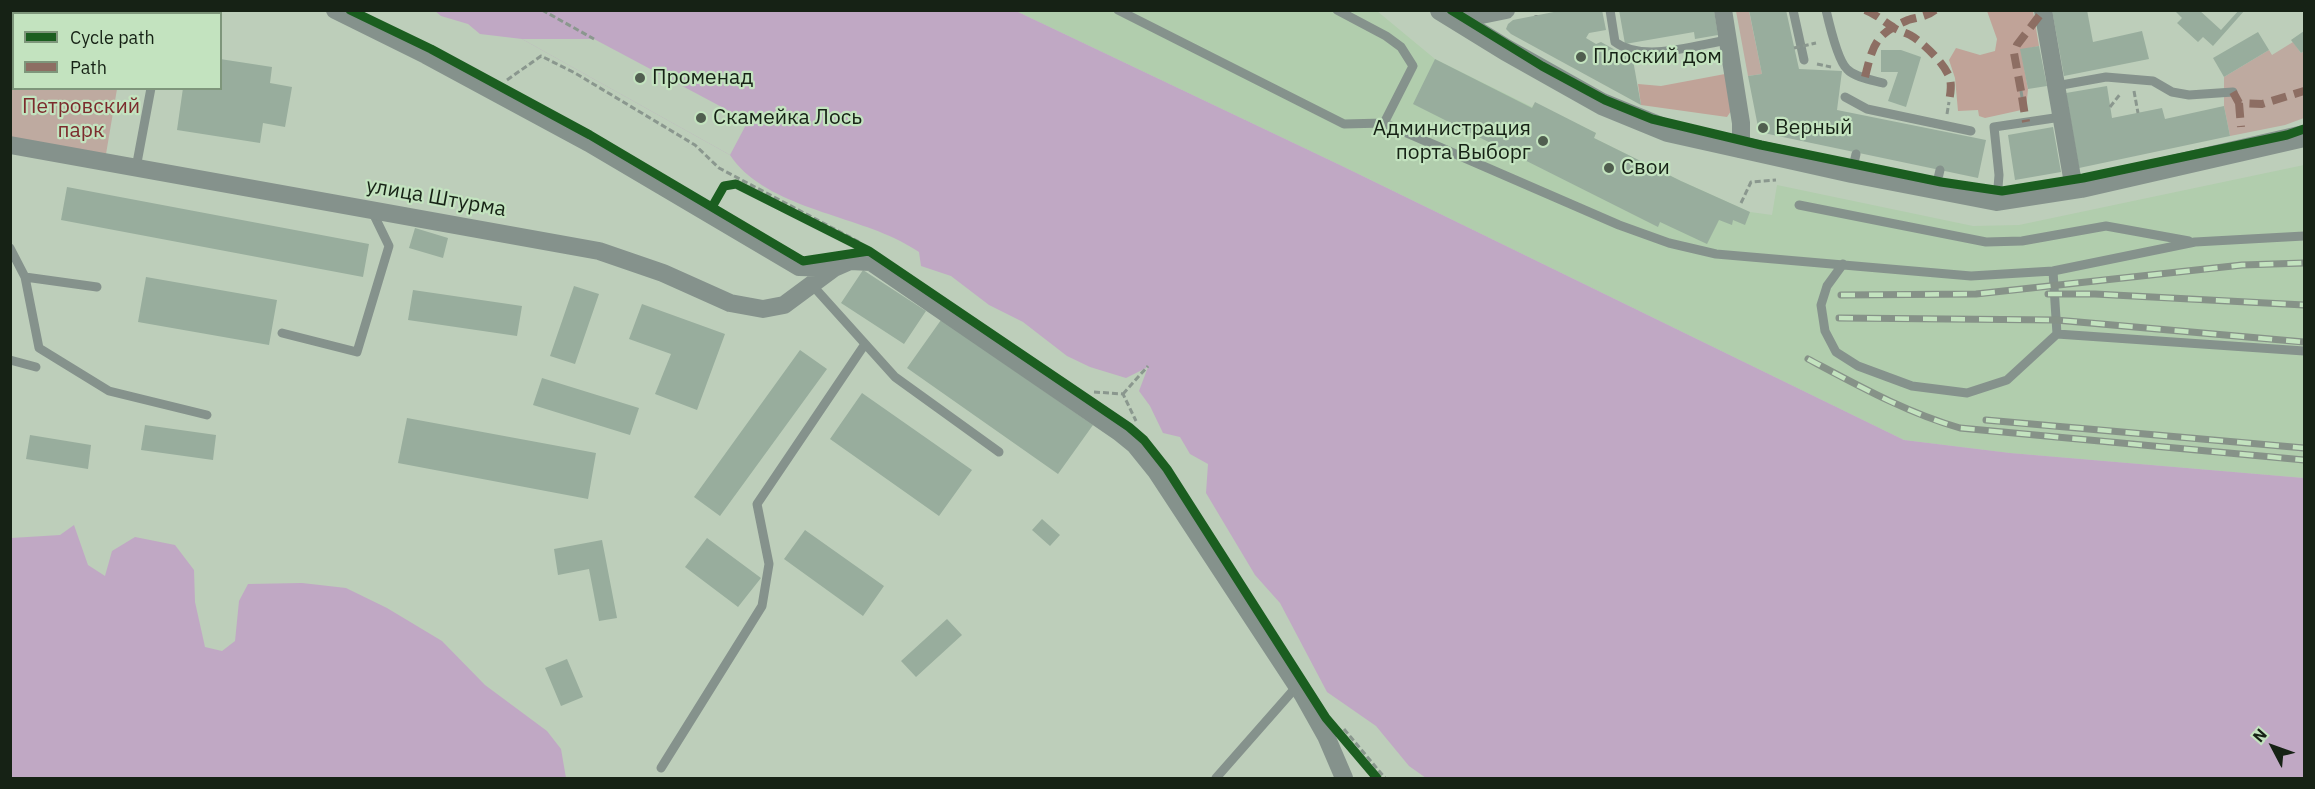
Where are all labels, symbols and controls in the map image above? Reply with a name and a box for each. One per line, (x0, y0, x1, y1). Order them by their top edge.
legend (12, 12, 222, 90)
text: Cycle path (70, 26, 155, 49)
place label: Плоский дом (1593, 44, 1722, 70)
marker: Плоский дом (1574, 50, 1588, 64)
text: Path (70, 56, 107, 79)
place label: Променад (652, 65, 753, 91)
marker: Променад (633, 71, 647, 85)
park label: Петровский парк (22, 94, 140, 144)
place label: Скамейка Лось (713, 105, 862, 131)
marker: Скамейка Лось (694, 111, 708, 125)
place label: Верный (1775, 115, 1852, 141)
place label: Администрация порта Выборг (1373, 116, 1531, 166)
marker: Верный (1756, 121, 1770, 135)
marker: Администрация порта Выборг (1536, 134, 1550, 148)
place label: Свои (1621, 155, 1670, 181)
marker: Свои (1602, 161, 1616, 175)
street label: улица Штурма (364, 173, 508, 223)
north arrow (2243, 717, 2303, 777)
text: N (2248, 724, 2271, 746)

